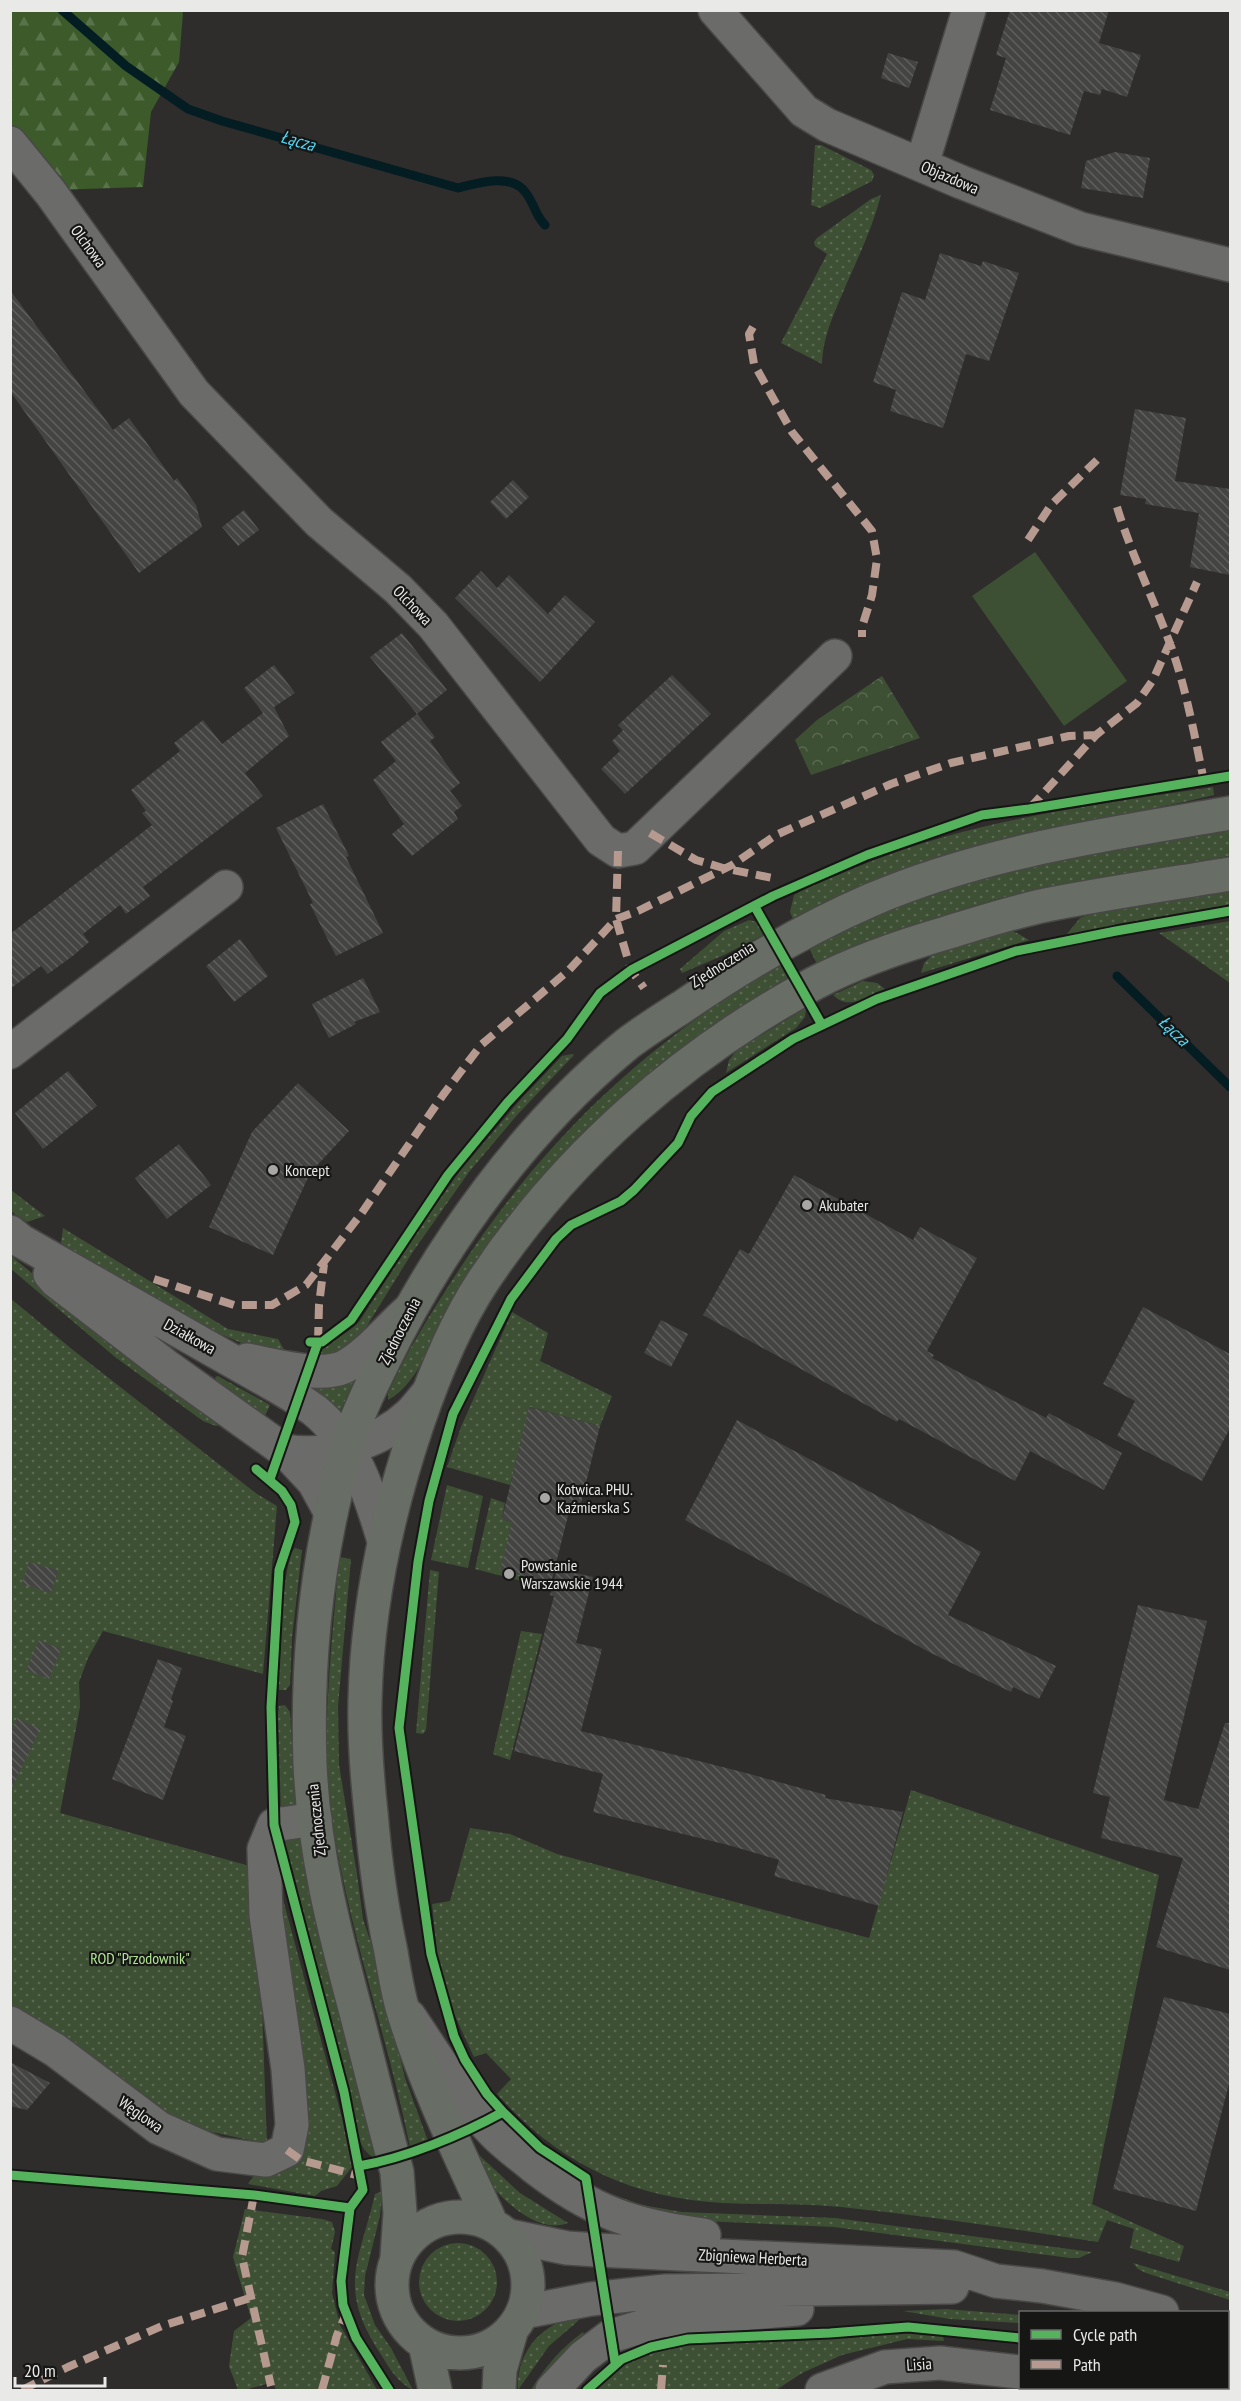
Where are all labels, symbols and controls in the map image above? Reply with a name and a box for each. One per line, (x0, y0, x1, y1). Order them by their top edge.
water label: Łącza (278, 125, 319, 157)
street label: Objazdowa (918, 156, 982, 198)
street label: Olchowa (67, 221, 111, 271)
street label: Olchowa (389, 581, 437, 629)
street label: Zjednoczenia (686, 936, 758, 992)
water label: Łącza (1154, 1010, 1195, 1051)
place label: Koncept (285, 1160, 330, 1180)
marker: Koncept (266, 1163, 280, 1177)
place label: Akubater (819, 1195, 869, 1215)
marker: Akubater (800, 1198, 814, 1212)
street label: Zjednoczenia (374, 1294, 424, 1368)
street label: Działkowa (161, 1314, 219, 1358)
place label: Kotwica. PHU. Kaźmierska S (557, 1479, 633, 1517)
marker: Kotwica. PHU. Kaźmierska S (538, 1491, 552, 1505)
place label: Powstanie Warszawskie 1944 (521, 1555, 623, 1593)
marker: Powstanie Warszawskie 1944 (502, 1567, 516, 1581)
street label: Zjednoczenia (302, 1783, 330, 1857)
park label: ROD "Przodownik" (90, 1948, 190, 1968)
street label: Węglowa (115, 2092, 167, 2136)
street label: Zbigniewa Herberta (698, 2244, 808, 2270)
legend (1019, 2311, 1229, 2389)
text: Cycle path (1073, 2323, 1137, 2346)
scale bar (15, 2350, 105, 2388)
street label: Lisia (906, 2353, 932, 2375)
text: Path (1073, 2353, 1101, 2376)
text: 20 m (24, 2359, 56, 2382)

